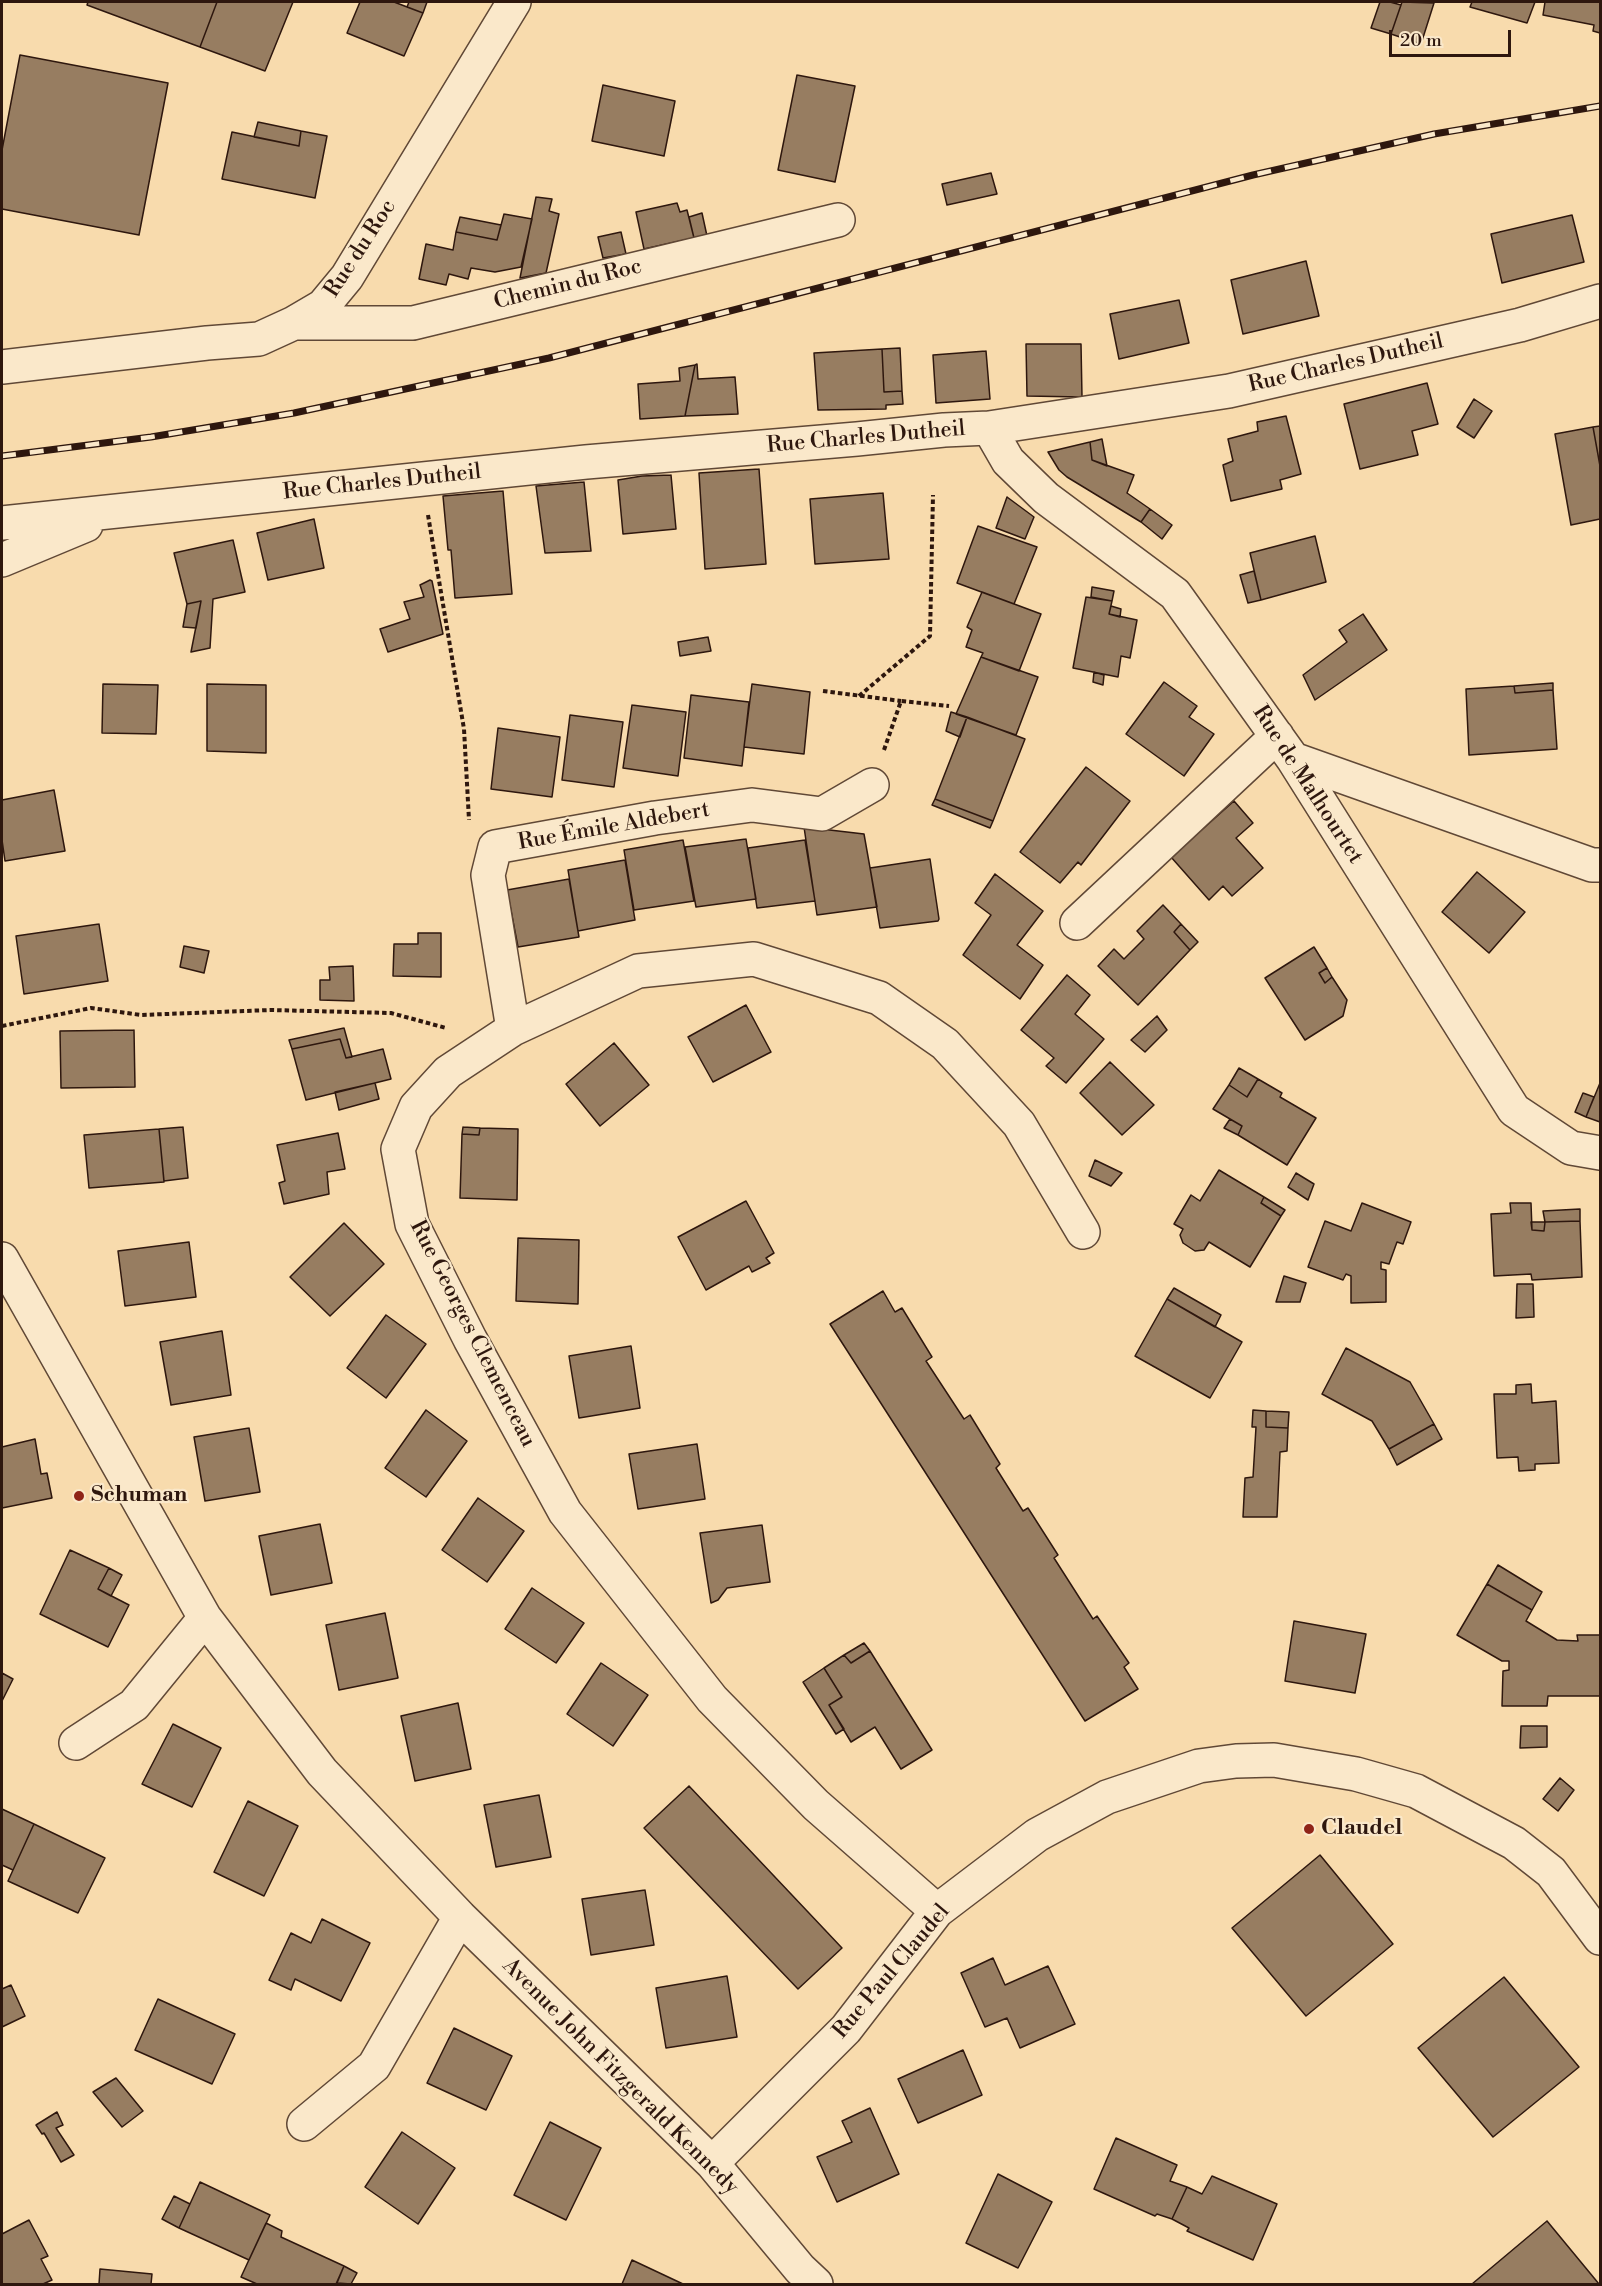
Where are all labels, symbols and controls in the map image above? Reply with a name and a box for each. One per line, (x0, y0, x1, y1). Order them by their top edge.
scale bar (1392, 18, 1514, 56)
text: 20 m (1400, 29, 1442, 52)
street label: Rue du Roc (320, 195, 402, 303)
street label: Chemin du Roc (491, 254, 645, 316)
street label: Rue Charles Dutheil (1246, 329, 1446, 399)
street label: Rue Charles Dutheil (766, 416, 966, 460)
street label: Rue Charles Dutheil (281, 459, 483, 507)
street label: Rue de Malhourtet (1246, 701, 1368, 869)
street label: Rue Émile Aldebert (516, 797, 712, 857)
street label: Rue Georges Clemenceau (403, 1216, 541, 1452)
place label: Schuman (91, 1483, 187, 1509)
marker: Schuman (72, 1489, 86, 1503)
place label: Claudel (1321, 1816, 1402, 1842)
marker: Claudel (1302, 1822, 1316, 1836)
street label: Rue Paul Claudel (828, 1899, 956, 2045)
street label: Avenue John Fitzgerald Kennedy (496, 1953, 744, 2201)

